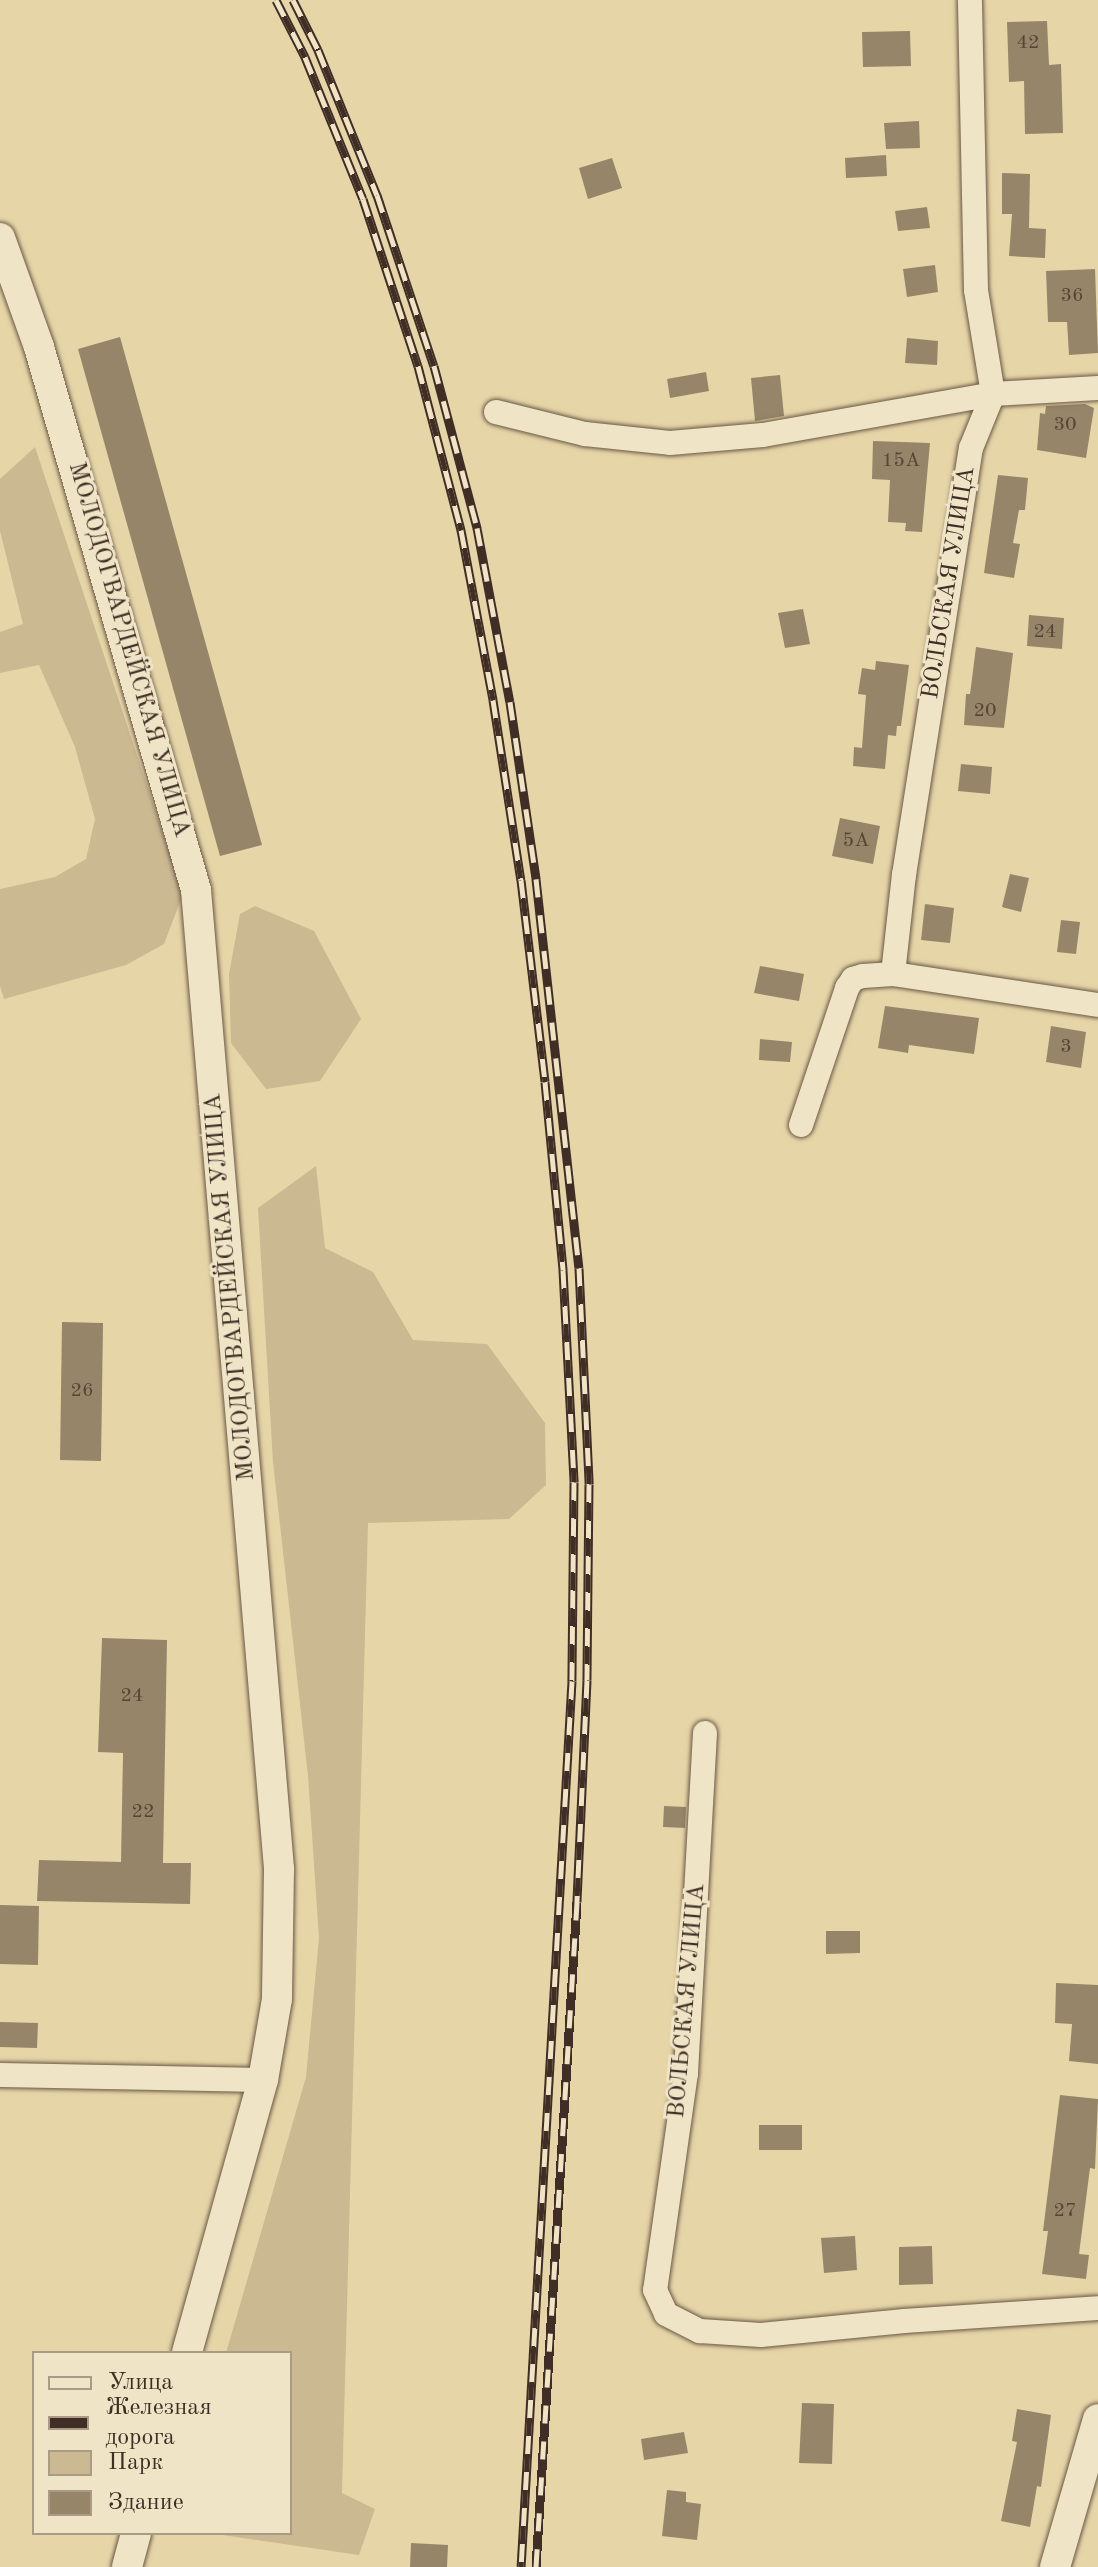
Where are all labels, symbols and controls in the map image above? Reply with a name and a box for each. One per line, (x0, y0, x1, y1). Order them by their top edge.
house number: 42 (1016, 31, 1040, 55)
house number: 36 (1060, 284, 1084, 308)
house number: 30 (1053, 413, 1077, 437)
house number: 15А (882, 449, 920, 473)
street label: МОЛОДОГВАРДЕЙСКАЯ УЛИЦА (61, 459, 195, 841)
street label: ВОЛЬСКАЯ УЛИЦА (917, 464, 983, 702)
house number: 24 (1033, 620, 1057, 644)
house number: 20 (973, 699, 997, 723)
house number: 5А (843, 829, 869, 853)
house number: 3 (1060, 1035, 1072, 1059)
street label: МОЛОДОГВАРДЕЙСКАЯ УЛИЦА (200, 1092, 262, 1482)
house number: 26 (70, 1379, 94, 1403)
house number: 24 (120, 1684, 144, 1708)
house number: 22 (131, 1800, 155, 1824)
street label: ВОЛЬСКАЯ УЛИЦА (663, 1882, 713, 2120)
house number: 27 (1053, 2199, 1077, 2223)
legend (32, 2351, 292, 2535)
text: Улица (108, 2371, 173, 2395)
text: Железная дорога (105, 2396, 212, 2450)
text: Парк (108, 2451, 163, 2475)
text: Здание (108, 2491, 184, 2515)

